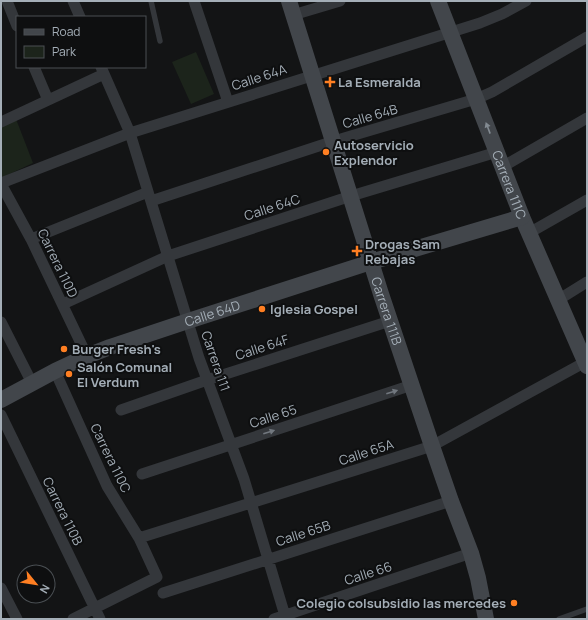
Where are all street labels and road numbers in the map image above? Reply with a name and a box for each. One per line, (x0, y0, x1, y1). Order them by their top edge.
street label: Calle 64A (229, 60, 289, 94)
street label: Calle 64B (340, 100, 400, 132)
street label: Carrera 111C (488, 148, 531, 222)
street label: Calle 64C (242, 190, 302, 224)
street label: Carrera 110D (34, 226, 83, 301)
street label: Carrera 111B (367, 275, 407, 347)
street label: Calle 64D (182, 296, 243, 331)
street label: Carrera 111 (197, 328, 235, 394)
street label: Calle 64F (233, 330, 291, 364)
street label: Calle 65 (247, 400, 299, 432)
street label: Carrera 110C (86, 420, 136, 496)
street label: Calle 65A (336, 435, 396, 469)
street label: Carrera 110B (39, 474, 87, 548)
street label: Calle 65B (273, 516, 333, 550)
street label: Calle 66 (342, 557, 394, 589)

